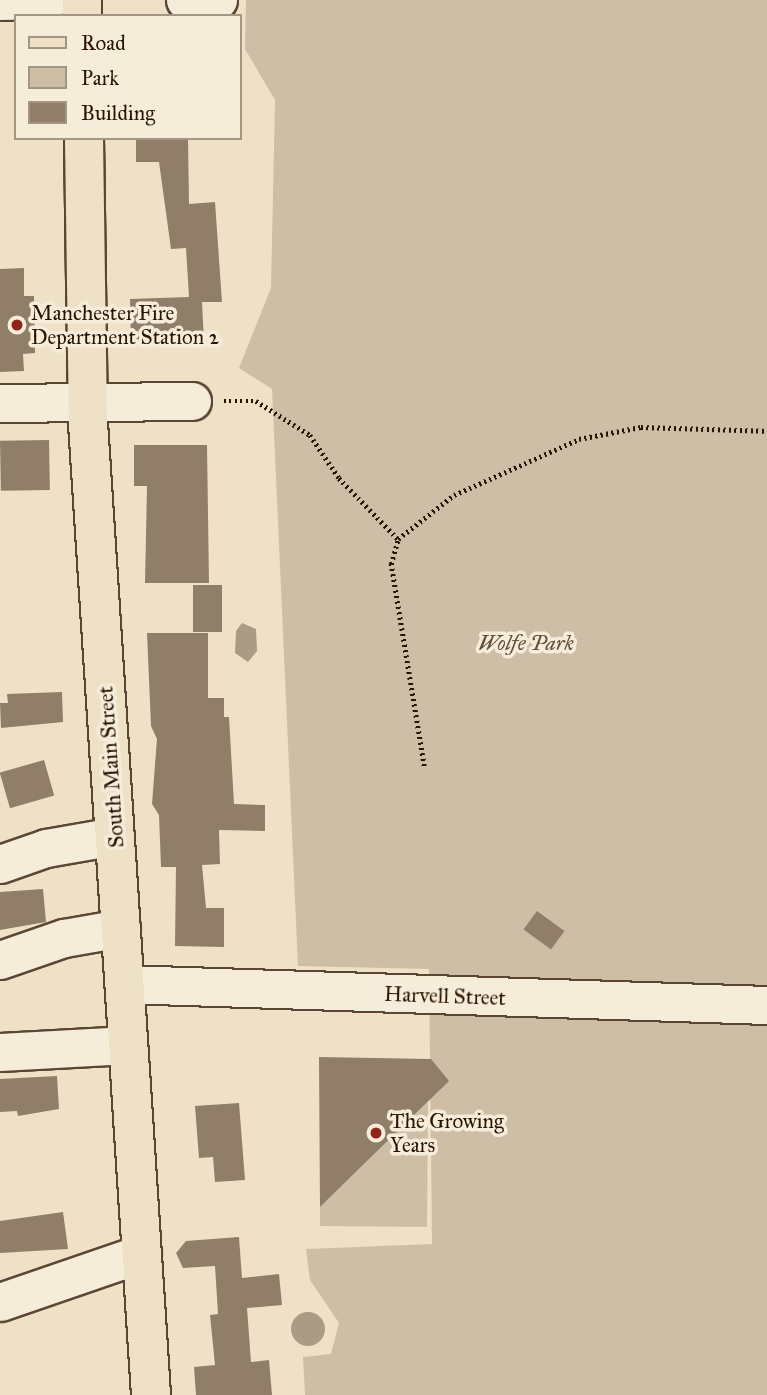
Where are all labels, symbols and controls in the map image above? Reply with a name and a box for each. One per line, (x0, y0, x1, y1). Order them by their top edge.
legend (14, 14, 242, 140)
text: Road (81, 30, 126, 56)
text: Park (81, 65, 119, 91)
text: Building (81, 100, 155, 126)
place label: Manchester Fire Department Station 2 (31, 300, 219, 350)
marker: Manchester Fire Department Station 2 (9, 317, 25, 333)
park label: Wolfe Park (478, 630, 574, 656)
street label: South Main Street (93, 685, 129, 849)
street label: Harvell Street (384, 981, 506, 1011)
place label: The Growing Years (390, 1108, 504, 1158)
marker: The Growing Years (368, 1125, 384, 1141)

